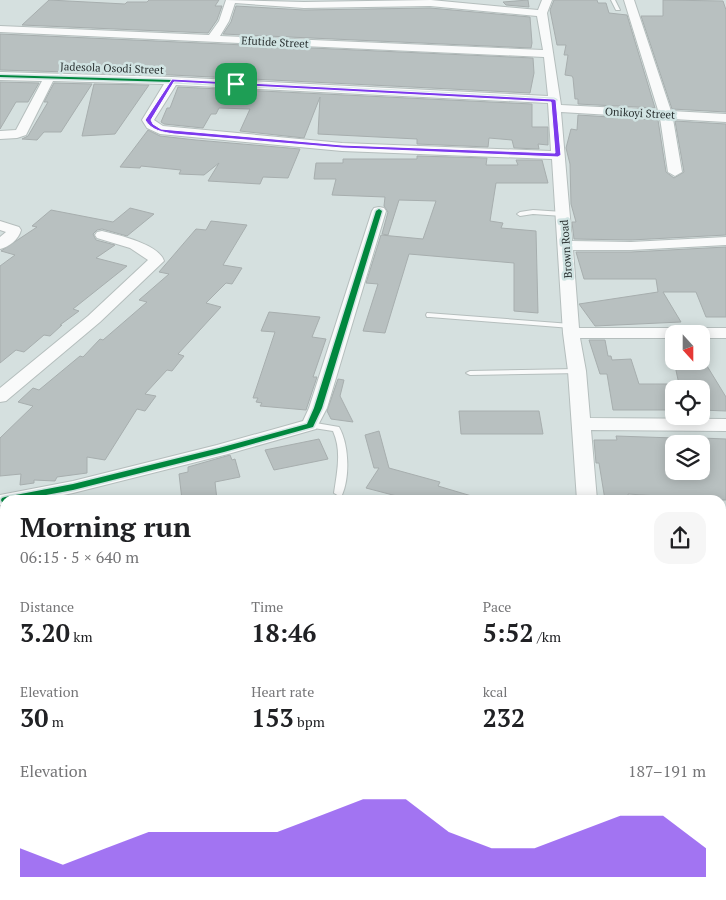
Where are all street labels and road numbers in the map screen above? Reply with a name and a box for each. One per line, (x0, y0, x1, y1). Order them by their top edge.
street label: Efutide Street (241, 33, 309, 51)
street label: Jadesola Osodi Street (60, 59, 164, 77)
street label: Onikoyi Street (605, 104, 675, 122)
street label: Brown Road (557, 219, 575, 279)

